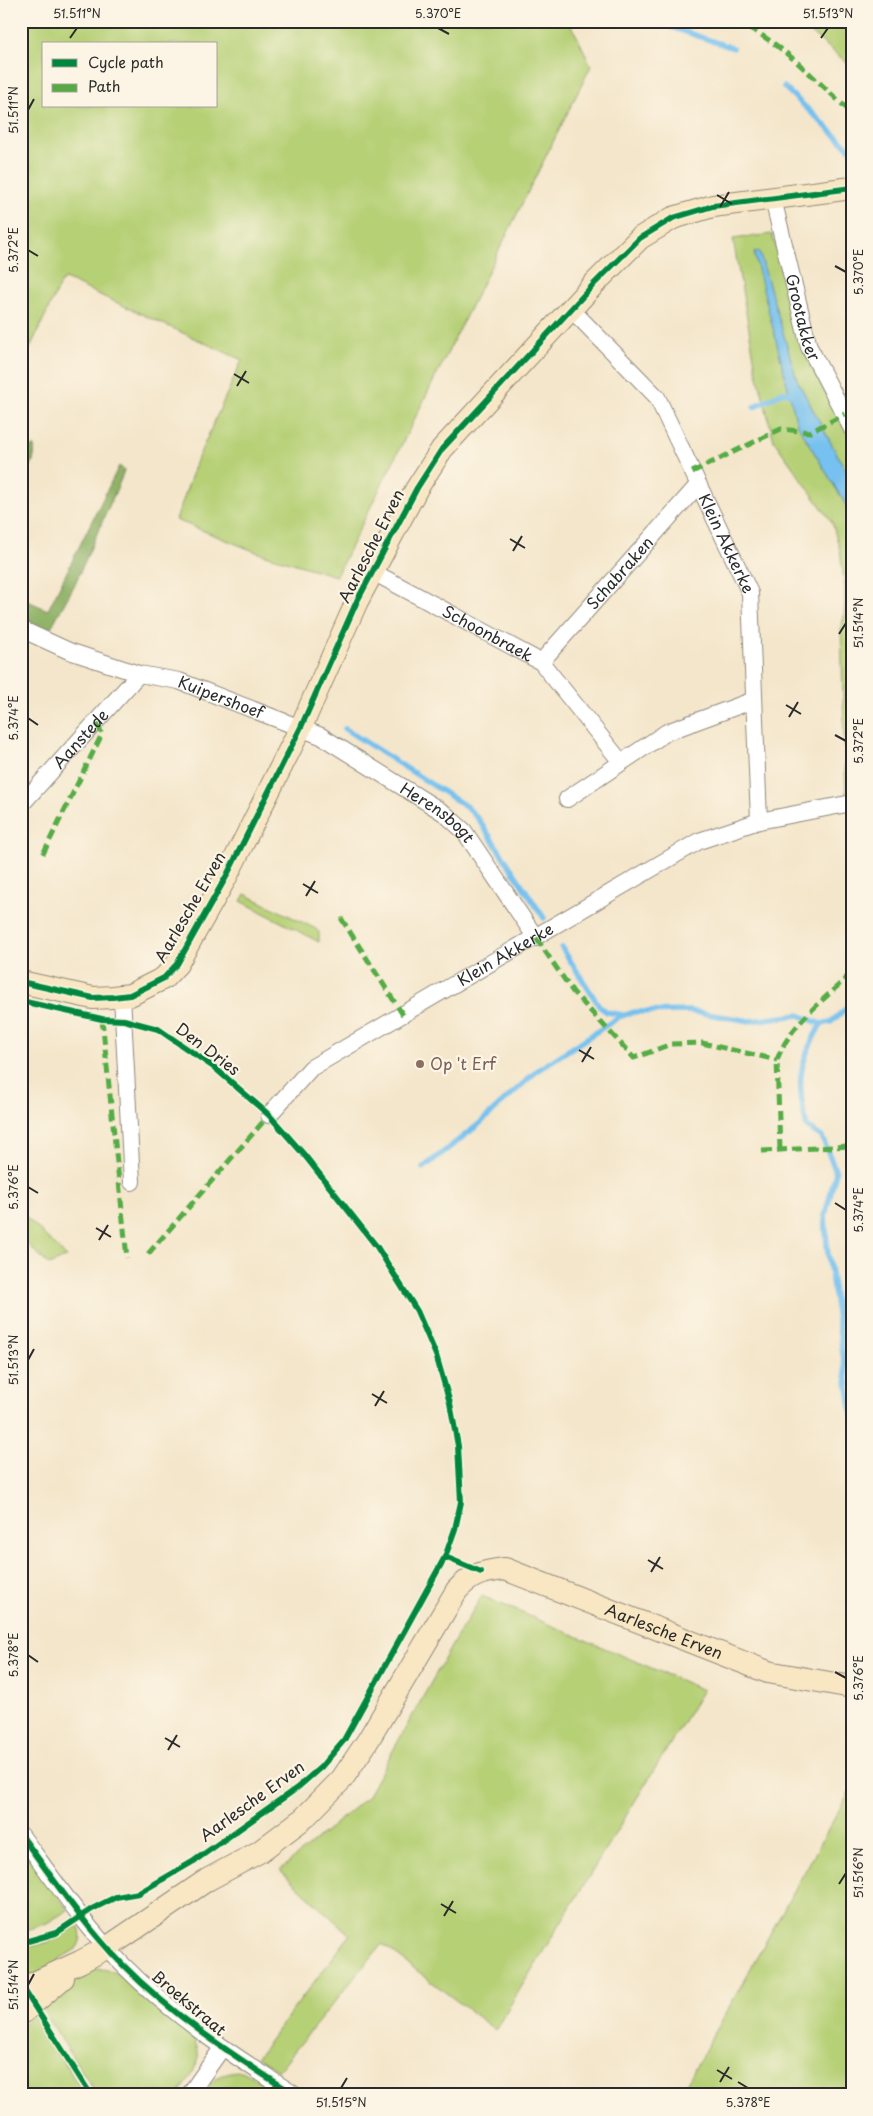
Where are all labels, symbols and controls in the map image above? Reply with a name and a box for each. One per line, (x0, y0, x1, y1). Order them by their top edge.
text: 51.511°N (53, 4, 101, 22)
text: 5.370°E (415, 4, 461, 22)
text: 51.513°N (803, 4, 853, 22)
legend (42, 42, 218, 108)
text: Cycle path (88, 50, 164, 73)
text: Path (88, 74, 120, 97)
text: 51.511°N (4, 86, 22, 134)
text: 5.372°E (4, 227, 22, 273)
text: 5.370°E (849, 249, 867, 295)
street label: Grootakker (781, 271, 827, 365)
street label: Aarlesche Erven (331, 485, 409, 606)
street label: Klein Akkerke (693, 489, 761, 597)
street label: Schabraken (580, 530, 658, 614)
street label: Schoonbraek (438, 598, 538, 667)
text: 51.514°N (849, 598, 867, 648)
street label: Kuipershoef (175, 669, 269, 724)
text: 5.374°E (4, 695, 22, 741)
street label: Aanstede (46, 703, 113, 773)
text: 5.372°E (849, 718, 867, 764)
street label: Herensbogt (396, 776, 482, 847)
street label: Aarlesche Erven (148, 847, 231, 966)
street label: Klein Akkerke (452, 916, 557, 991)
street label: Den Dries (171, 1016, 246, 1080)
place label: Op 't Erf (430, 1051, 497, 1075)
marker: Op 't Erf (414, 1058, 426, 1070)
text: 5.376°E (4, 1164, 22, 1210)
text: 5.374°E (849, 1187, 867, 1233)
text: 51.513°N (4, 1335, 22, 1385)
street label: Aarlesche Erven (602, 1596, 727, 1664)
text: 5.378°E (4, 1632, 22, 1678)
text: 5.376°E (849, 1655, 867, 1701)
street label: Aarlesche Erven (194, 1754, 309, 1846)
text: 51.516°N (849, 1847, 867, 1899)
text: 51.514°N (4, 1960, 22, 2010)
street label: Broekstraat (147, 1964, 233, 2041)
text: 51.515°N (315, 2093, 367, 2111)
text: 5.378°E (725, 2093, 771, 2111)

